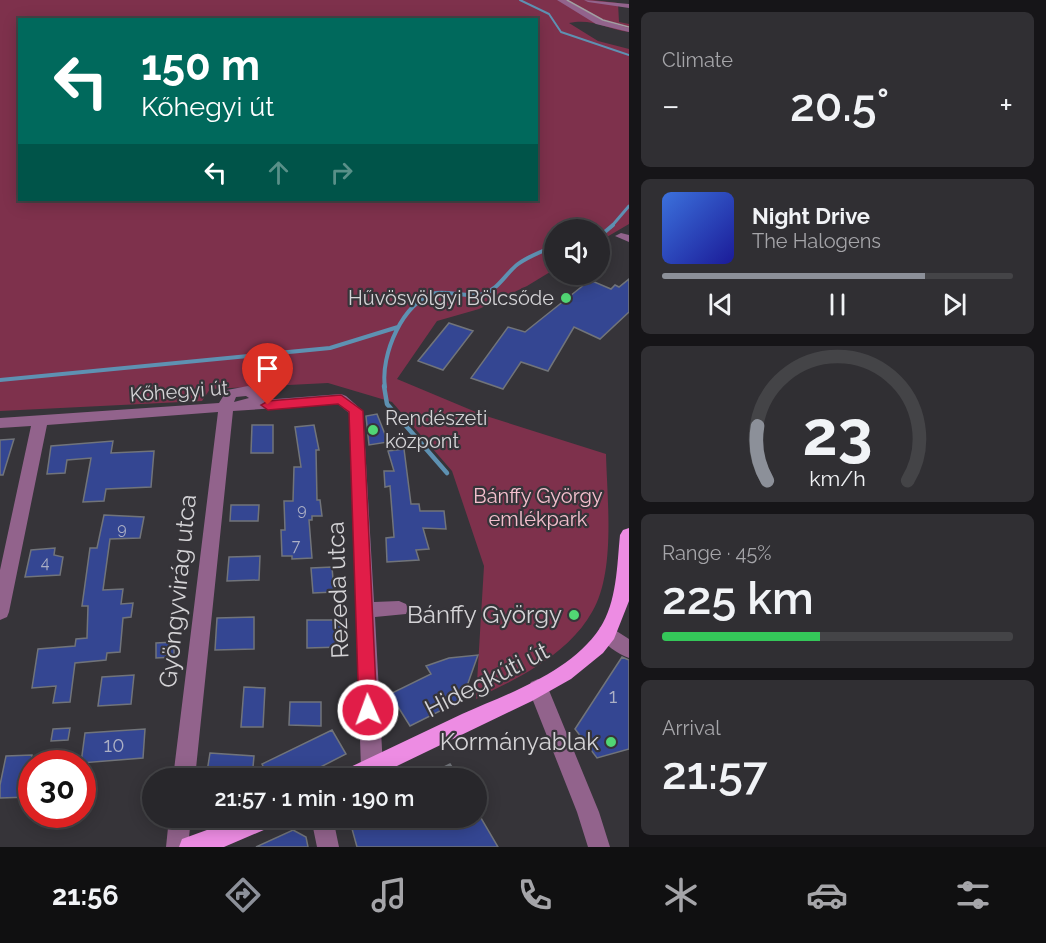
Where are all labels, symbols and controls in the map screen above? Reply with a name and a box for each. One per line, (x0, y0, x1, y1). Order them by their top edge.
text: 150 m (141, 41, 260, 90)
icon: left (42, 42, 120, 120)
text: Climate (662, 48, 733, 72)
text: 20.5° (790, 79, 889, 132)
text: − (662, 86, 680, 125)
text: + (999, 86, 1013, 125)
text: Kőhegyi út (141, 91, 274, 122)
icon: left (199, 156, 232, 189)
icon: ahead (262, 156, 295, 189)
icon: right (325, 156, 358, 189)
text: Night Drive (752, 203, 870, 229)
map controls (544, 219, 610, 285)
button: sound (544, 219, 610, 285)
text: The Halogens (752, 229, 881, 253)
place label: Hűvösvölgyi Bölcsőde (348, 286, 554, 310)
icon: previous (704, 288, 737, 321)
icon: pause (821, 288, 854, 321)
icon: next (938, 288, 971, 321)
marker: Hűvösvölgyi Bölcsőde (559, 291, 573, 305)
pin (242, 343, 293, 405)
icon: arrive (251, 352, 284, 385)
street label: Kőhegyi út (129, 376, 229, 406)
text: 23 (802, 396, 873, 470)
place label: Rendészeti központ (385, 406, 487, 453)
marker: Rendészeti központ (366, 423, 380, 437)
text: km/h (809, 466, 866, 491)
park label: Bánffy György emlékpark (473, 484, 603, 531)
street label: Gyöngyvirág utca (153, 493, 202, 689)
house number: 9 (297, 500, 307, 519)
house number: 9 (117, 519, 127, 538)
street label: Rezeda utca (321, 521, 354, 659)
house number: 7 (292, 536, 301, 555)
text: Range · 45% (662, 541, 772, 565)
house number: 4 (41, 553, 50, 572)
text: 225 km (662, 572, 814, 625)
place label: Bánffy György (407, 600, 562, 629)
marker: Bánffy György (567, 608, 581, 622)
street label: Hidegkúti út (420, 636, 554, 723)
position arrow (336, 678, 400, 742)
house number: 1 (609, 684, 618, 708)
text: Arrival (662, 716, 721, 740)
place label: Kormányablak (440, 727, 599, 756)
house number: 10 (104, 733, 124, 757)
marker: Kormányablak (604, 735, 618, 749)
text: 21:57 (662, 747, 767, 800)
speed limit sign: 30 (18, 750, 96, 828)
text: 21:57 · 1 min · 190 m (215, 785, 414, 811)
icon: directions (222, 874, 264, 916)
icon: music (368, 874, 410, 916)
icon: phone (514, 874, 556, 916)
icon: climate (660, 874, 702, 916)
icon: car (806, 874, 848, 916)
icon: filters (952, 874, 994, 916)
text: 21:56 (52, 880, 119, 911)

